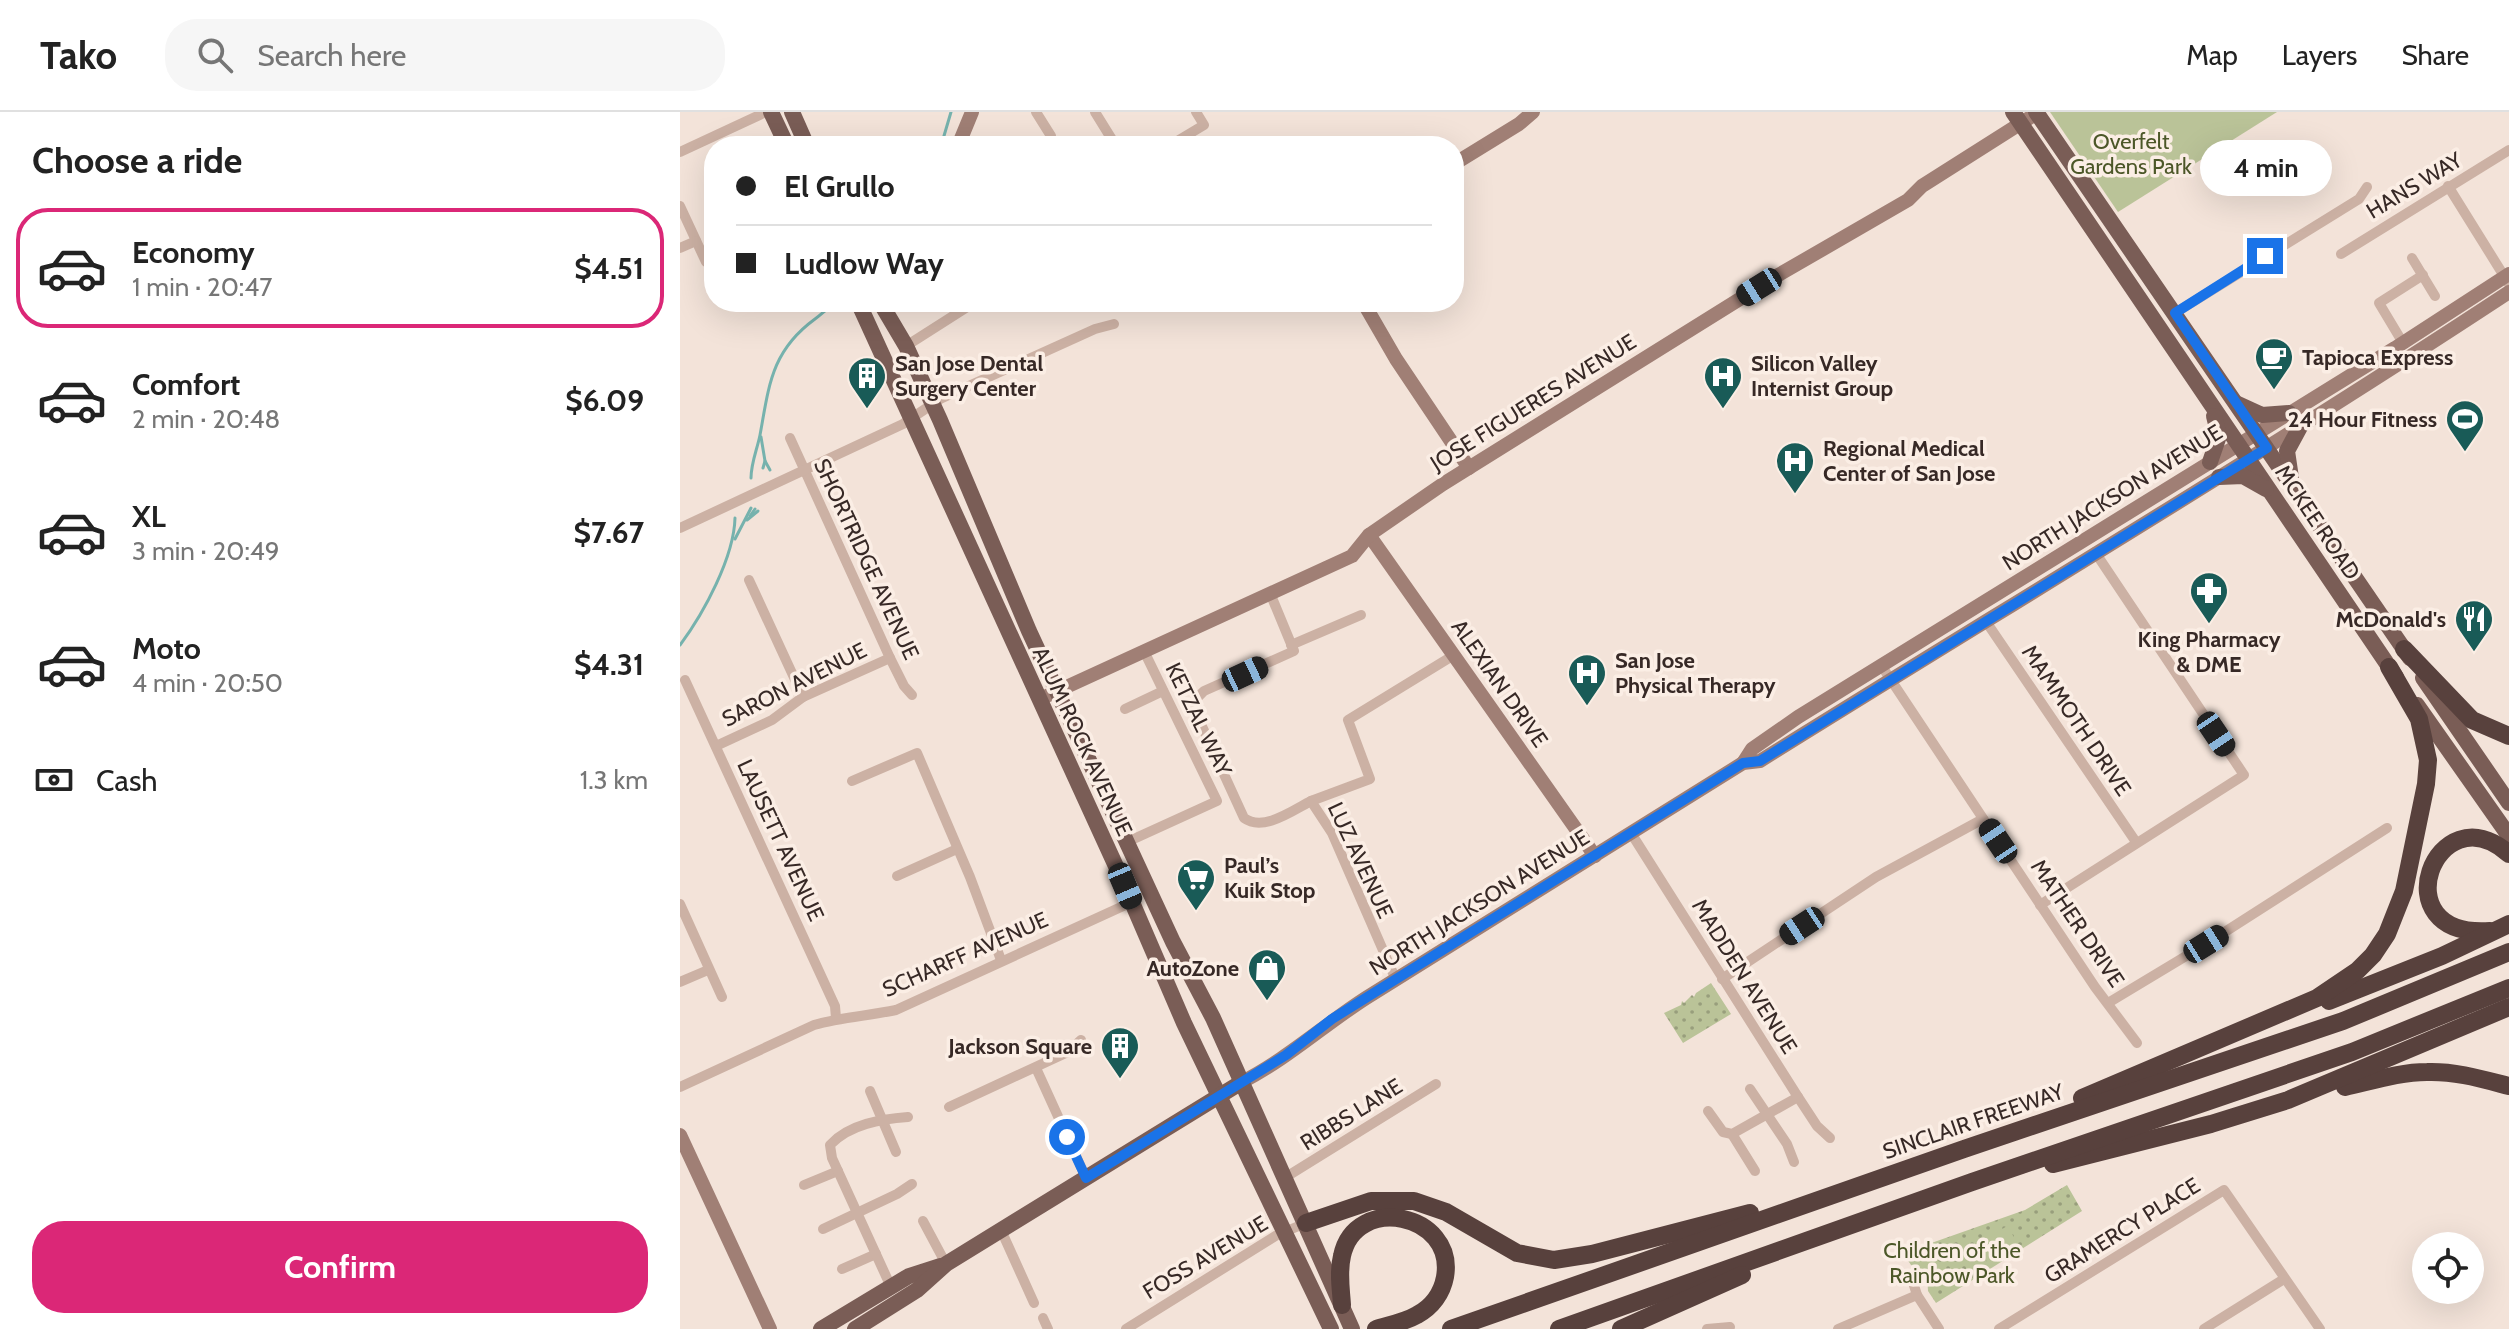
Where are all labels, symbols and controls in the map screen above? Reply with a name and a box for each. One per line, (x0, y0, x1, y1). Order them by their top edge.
search box (165, 19, 725, 91)
text: Tako (40, 32, 117, 79)
icon: search (193, 33, 237, 77)
text: Search here (257, 37, 406, 74)
text: Map (2186, 38, 2238, 72)
text: Layers (2282, 38, 2357, 72)
text: Share (2401, 38, 2469, 72)
park label: Overfelt Gardens Park (2070, 128, 2192, 180)
text: Choose a ride (32, 138, 242, 182)
callout: 4 min (2199, 140, 2331, 196)
street label: HANS WAY (2361, 146, 2468, 225)
text: 4 min (2233, 152, 2299, 184)
text: El Grullo (784, 168, 895, 205)
icon: car (36, 232, 108, 304)
text: Economy (132, 234, 255, 271)
route end (2247, 238, 2283, 274)
text: Ludlow Way (784, 245, 944, 282)
text: $4.51 (574, 250, 644, 287)
car (1732, 264, 1786, 310)
text: 1 min · 20:47 (132, 271, 272, 303)
street label: JOSE FIGUERES AVENUE (1425, 328, 1641, 477)
cafe icon: Tapioca Express (2253, 336, 2295, 391)
place label: Tapioca Express (2302, 344, 2453, 371)
place label: San Jose Dental Surgery Center (895, 350, 1043, 402)
place label: Silicon Valley Internist Group (1751, 350, 1893, 402)
building icon: San Jose Dental Surgery Center (846, 355, 888, 410)
hospital icon: Silicon Valley Internist Group (1702, 355, 1744, 410)
icon: car (36, 364, 108, 436)
text: Comfort (132, 366, 240, 403)
text: $6.09 (565, 382, 644, 419)
sports icon: 24 Hour Fitness (2444, 398, 2486, 453)
text: 2 min · 20:48 (132, 403, 280, 435)
place label: 24 Hour Fitness (2288, 406, 2437, 433)
street label: NORTH JACKSON AVENUE (1997, 419, 2227, 576)
place label: Regional Medical Center of San Jose (1823, 435, 1995, 487)
hospital icon: Regional Medical Center of San Jose (1774, 440, 1816, 495)
street label: SHORTRIDGE AVENUE (808, 454, 925, 664)
street label: MCKEE ROAD (2269, 460, 2366, 585)
icon: car (36, 496, 108, 568)
text: XL (132, 498, 166, 535)
text: $7.67 (574, 514, 644, 551)
text: 3 min · 20:49 (132, 535, 280, 567)
pharmacy icon: King Pharmacy & DME (2188, 570, 2230, 625)
restaurant icon: McDonald's (2453, 598, 2495, 653)
place label: McDonald's (2335, 606, 2446, 633)
street label: ALEXIAN DRIVE (1446, 614, 1554, 752)
place label: King Pharmacy & DME (2137, 626, 2281, 678)
icon: car (36, 628, 108, 700)
text: Moto (132, 630, 201, 667)
street label: SARON AVENUE (717, 636, 871, 733)
street label: MAMMOTH DRIVE (2016, 640, 2137, 801)
street label: ALUM ROCK AVENUE (1027, 642, 1138, 840)
text: $4.31 (574, 646, 644, 683)
place label: San Jose Physical Therapy (1615, 647, 1776, 699)
hospital icon: San Jose Physical Therapy (1566, 652, 1608, 707)
car (1218, 653, 1272, 695)
street label: KETZAL WAY (1160, 658, 1238, 781)
text: 4 min · 20:50 (132, 667, 283, 699)
car (2193, 707, 2239, 761)
street label: LAUSETT AVENUE (731, 755, 830, 925)
icon: cash (32, 758, 76, 802)
text: Cash (96, 762, 158, 799)
text: 1.3 km (580, 764, 648, 796)
street label: LUZ AVENUE (1322, 798, 1399, 923)
car (1975, 814, 2021, 868)
street label: NORTH JACKSON AVENUE (1364, 824, 1594, 981)
place label: Paul’s Kuik Stop (1224, 852, 1315, 904)
street label: MATHER DRIVE (2025, 854, 2130, 992)
supermarket icon: Paul’s Kuik Stop (1175, 857, 1217, 912)
car (1105, 859, 1145, 913)
street label: MADDEN AVENUE (1686, 894, 1803, 1059)
car (1775, 903, 1829, 949)
street label: SCHARFF AVENUE (878, 906, 1052, 1003)
car (2179, 921, 2233, 967)
shop icon: AutoZone (1246, 947, 1288, 1002)
place label: AutoZone (1146, 955, 1239, 982)
building icon: Jackson Square (1099, 1025, 1141, 1080)
place label: Jackson Square (948, 1033, 1092, 1060)
street label: RIBBS LANE (1295, 1072, 1407, 1156)
street label: SINCLAIR FREEWAY (1879, 1078, 2068, 1165)
route start (1049, 1119, 1085, 1155)
street label: GRAMERCY PLACE (2039, 1172, 2205, 1289)
street label: FOSS AVENUE (1138, 1210, 1272, 1305)
button: Confirm (32, 1221, 648, 1313)
map controls (2412, 1232, 2484, 1304)
button: locate (2412, 1232, 2484, 1304)
park label: Children of the Rainbow Park (1883, 1237, 2021, 1289)

